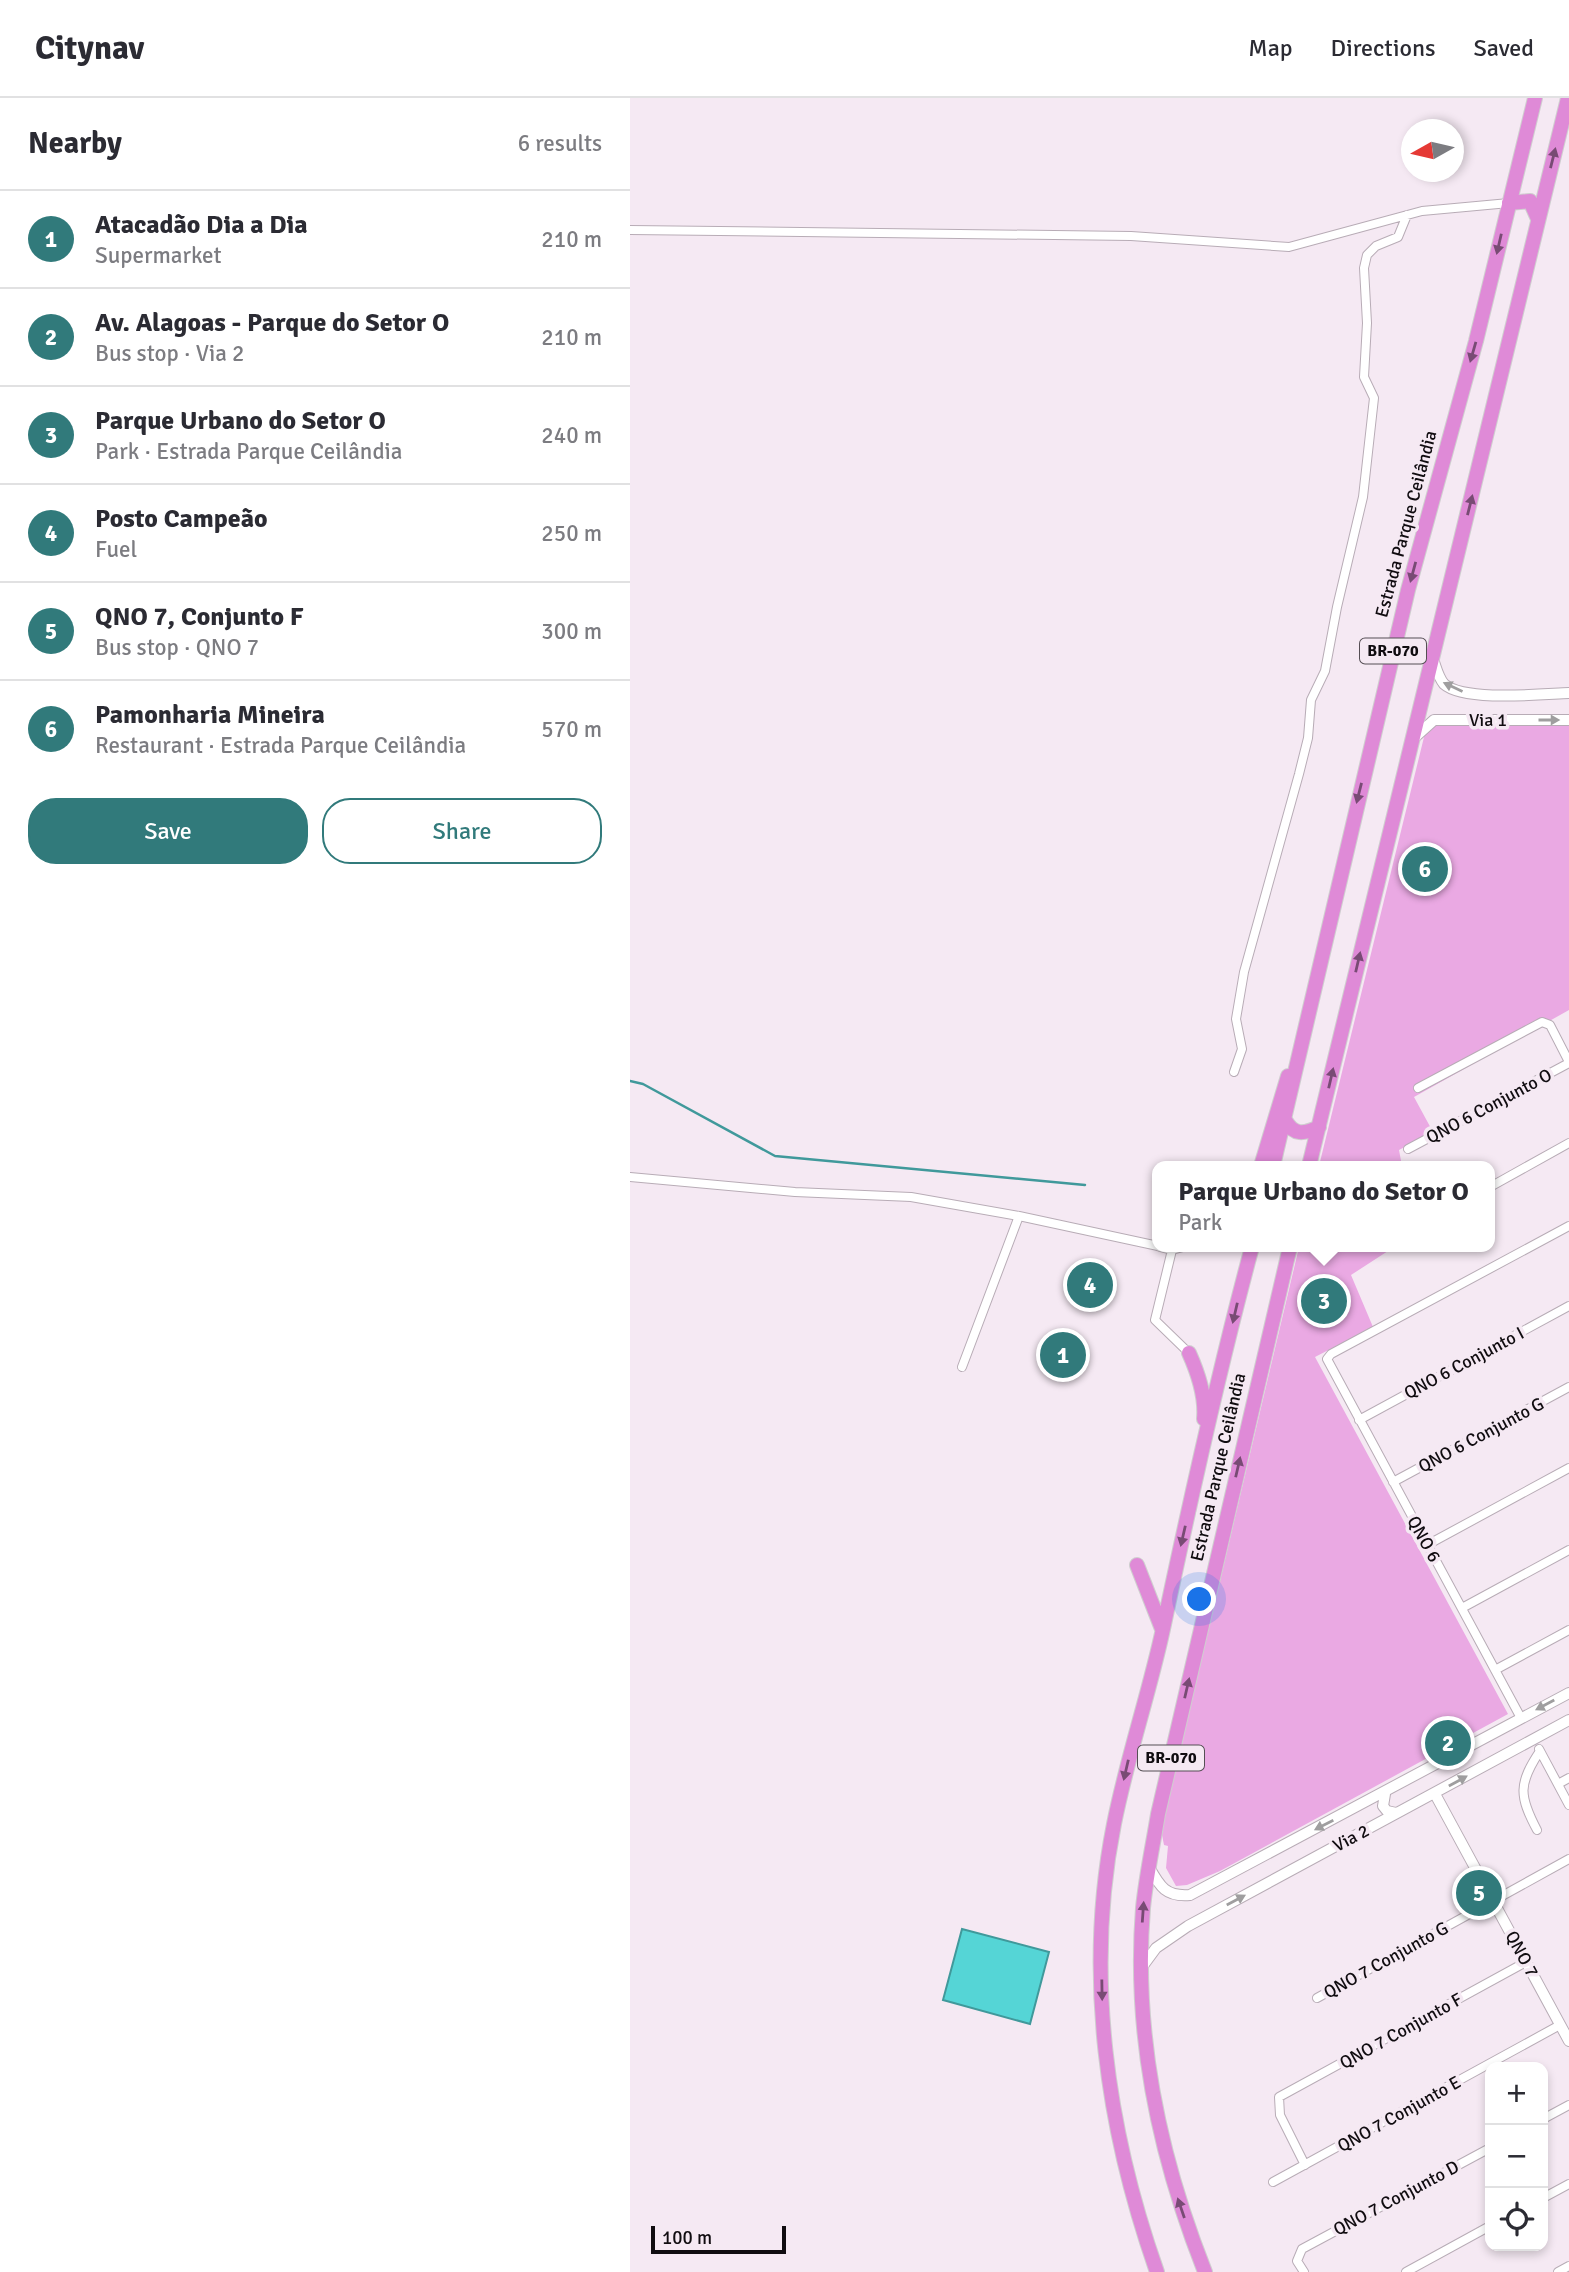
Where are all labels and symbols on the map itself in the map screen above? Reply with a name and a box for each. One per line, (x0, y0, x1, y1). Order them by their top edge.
north arrow (1401, 119, 1464, 182)
one-way arrow (1548, 147, 1559, 169)
one-way arrow (1493, 233, 1504, 255)
one-way arrow (1467, 342, 1477, 363)
street label: Estrada Parque Ceilândia (1370, 428, 1442, 620)
one-way arrow (1465, 494, 1476, 516)
one-way arrow (1407, 561, 1417, 582)
road number: BR-070 (1360, 638, 1426, 664)
one-way arrow (1443, 681, 1464, 693)
street label: Via 1 (1469, 709, 1507, 731)
one-way arrow (1538, 714, 1560, 726)
one-way arrow (1353, 782, 1364, 804)
pin: 6 (1402, 843, 1448, 895)
one-way arrow (1353, 951, 1364, 973)
street label: QNO 6 Conjunto O (1422, 1064, 1556, 1148)
one-way arrow (1325, 1067, 1336, 1089)
pin: 4 (1067, 1259, 1113, 1311)
pin: 3 (1301, 1275, 1347, 1327)
one-way arrow (1229, 1302, 1240, 1324)
street label: QNO 6 Conjunto I (1400, 1322, 1528, 1404)
pin: 1 (1040, 1329, 1086, 1381)
street label: Estrada Parque Ceilândia (1186, 1371, 1250, 1563)
street label: QNO 6 Conjunto G (1414, 1393, 1548, 1477)
one-way arrow (1233, 1456, 1244, 1478)
street label: QNO 6 (1402, 1512, 1446, 1566)
one-way arrow (1177, 1525, 1188, 1547)
your location (1182, 1582, 1216, 1616)
one-way arrow (1182, 1677, 1193, 1699)
one-way arrow (1535, 1700, 1555, 1711)
pin: 2 (1425, 1717, 1471, 1769)
road number: BR-070 (1138, 1746, 1204, 1770)
one-way arrow (1121, 1759, 1132, 1781)
one-way arrow (1448, 1775, 1468, 1787)
street label: Via 2 (1329, 1819, 1373, 1857)
one-way arrow (1314, 1820, 1334, 1831)
pin: 5 (1456, 1867, 1502, 1919)
one-way arrow (1226, 1894, 1245, 1906)
one-way arrow (1138, 1900, 1149, 1922)
street label: QNO 7 Conjunto G (1320, 1917, 1452, 2003)
street label: QNO 7 (1501, 1927, 1543, 1981)
one-way arrow (1096, 1980, 1108, 2002)
street label: QNO 7 Conjunto F (1336, 1988, 1466, 2074)
street label: QNO 7 Conjunto E (1333, 2071, 1465, 2157)
street label: QNO 7 Conjunto D (1329, 2156, 1463, 2240)
one-way arrow (1175, 2198, 1185, 2219)
scale bar (651, 2223, 786, 2255)

